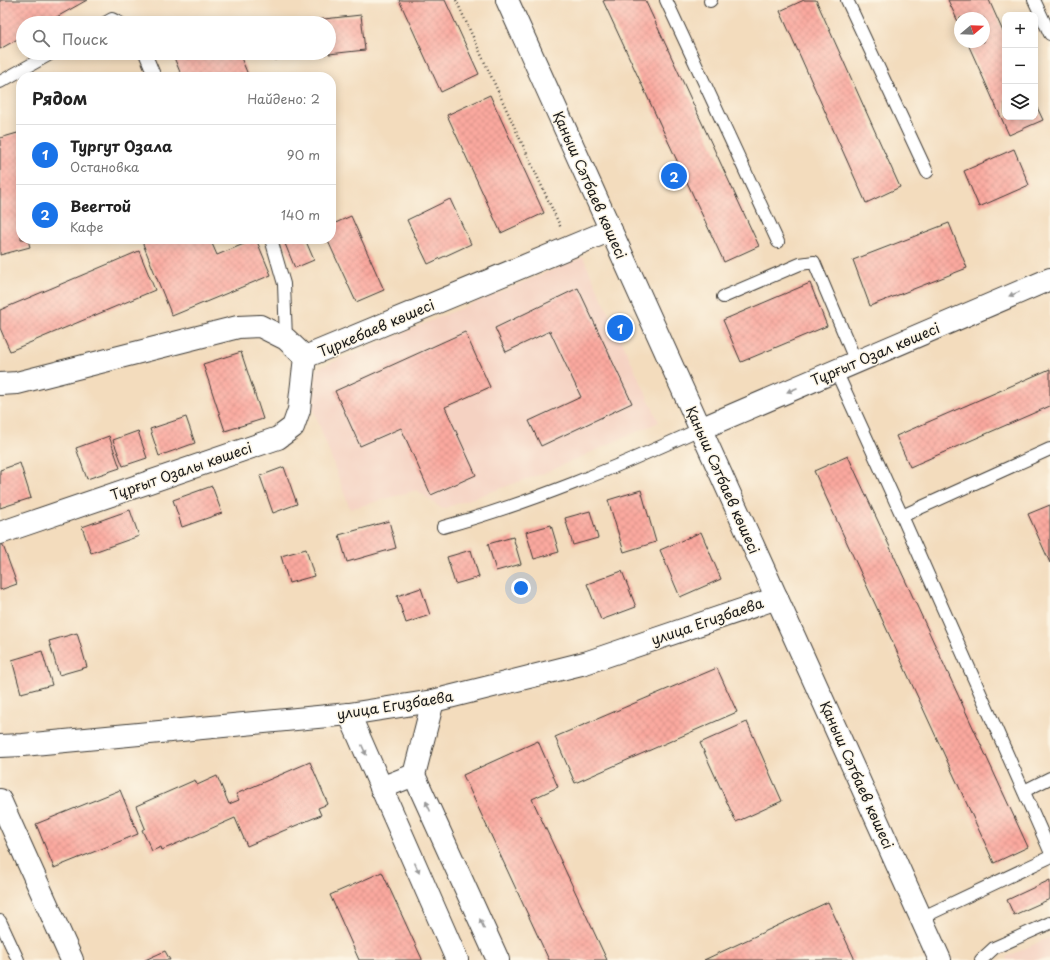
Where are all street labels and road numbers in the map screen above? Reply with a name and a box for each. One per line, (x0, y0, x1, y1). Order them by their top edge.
street label: Қаныш Сәтбаев көшесі (548, 108, 632, 262)
street label: Түркебаев көшесі (314, 294, 438, 362)
street label: Тұрғыт Озал көшесі (807, 317, 943, 391)
street label: Қаныш Сәтбаев көшесі (681, 403, 765, 557)
street label: Тұрғыт Озалы көшесі (107, 437, 255, 505)
street label: улица Егизбаева (648, 592, 766, 650)
street label: улица Егизбаева (335, 685, 455, 725)
street label: Қаныш Сәтбаев көшесі (815, 698, 899, 852)

